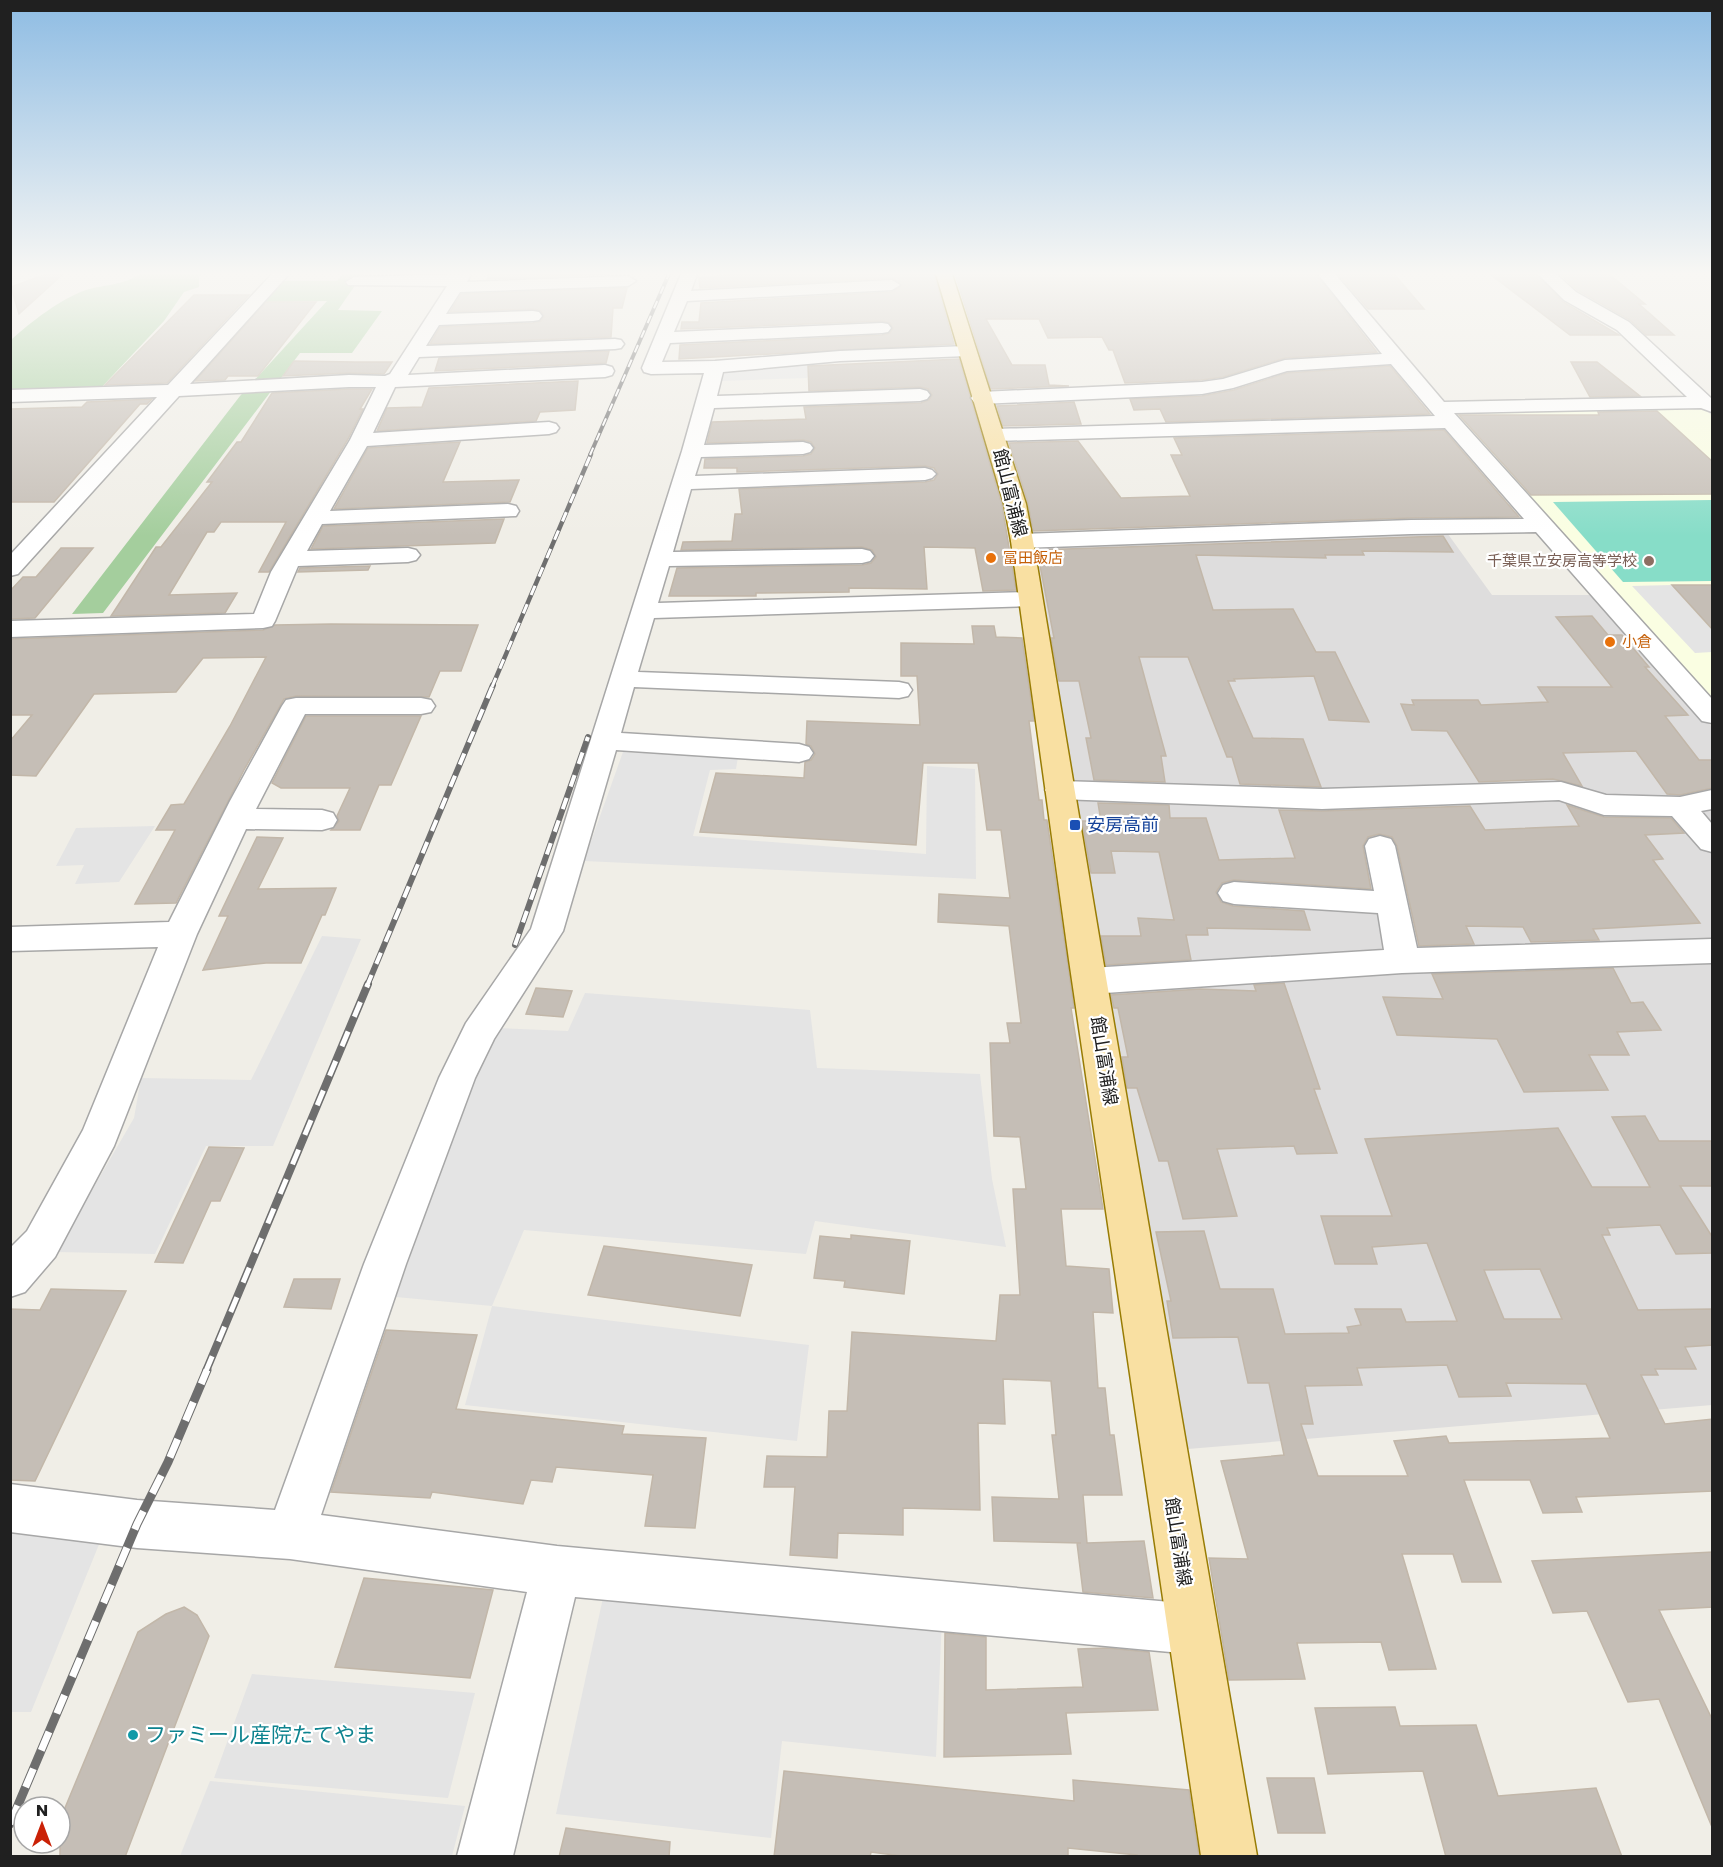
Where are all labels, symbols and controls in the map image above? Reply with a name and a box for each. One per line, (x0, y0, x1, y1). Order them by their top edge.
street label: 館山富浦線 (987, 446, 1034, 540)
place label: 冨田飯店 (1003, 547, 1063, 568)
place label: 千葉県立安房高等学校 (1487, 550, 1637, 571)
marker: 冨田飯店 (984, 551, 998, 565)
marker: 千葉県立安房高等学校 (1642, 554, 1656, 568)
place label: 小倉 (1622, 631, 1652, 652)
marker: 小倉 (1603, 635, 1617, 649)
place label: 安房高前 (1087, 812, 1159, 837)
marker: 安房高前 (1068, 818, 1082, 832)
street label: 館山富浦線 (1085, 1015, 1124, 1107)
street label: 館山富浦線 (1159, 1496, 1198, 1588)
place label: ファミール産院たてやま (145, 1720, 376, 1749)
marker: ファミール産院たてやま (126, 1728, 140, 1742)
north arrow (12, 1795, 72, 1855)
text: N (36, 1799, 48, 1822)

